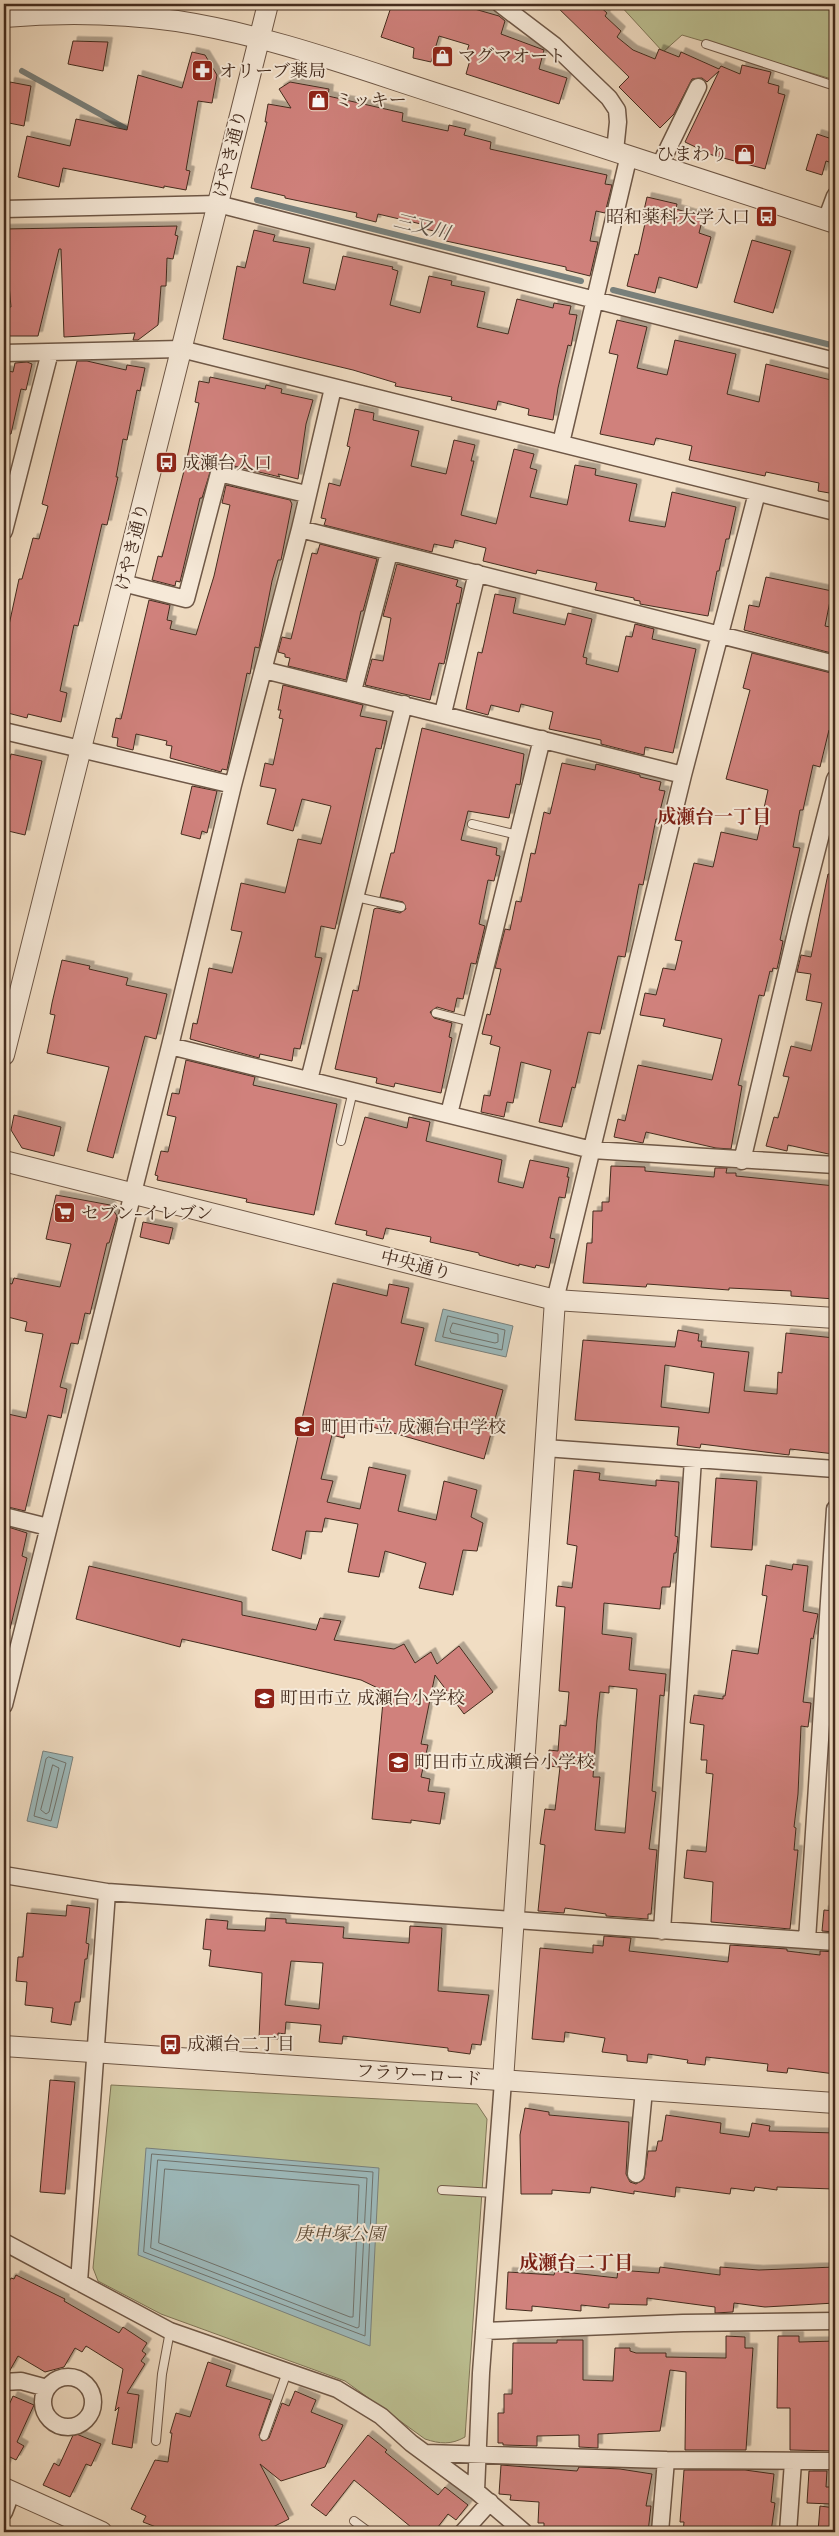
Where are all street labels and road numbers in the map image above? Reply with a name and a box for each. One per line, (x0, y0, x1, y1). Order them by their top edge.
street label: けやき通り (207, 107, 254, 201)
street label: けやき通り (109, 500, 156, 594)
street label: 中央通り (378, 1245, 454, 1286)
street label: フラワーロード (355, 2059, 483, 2092)

